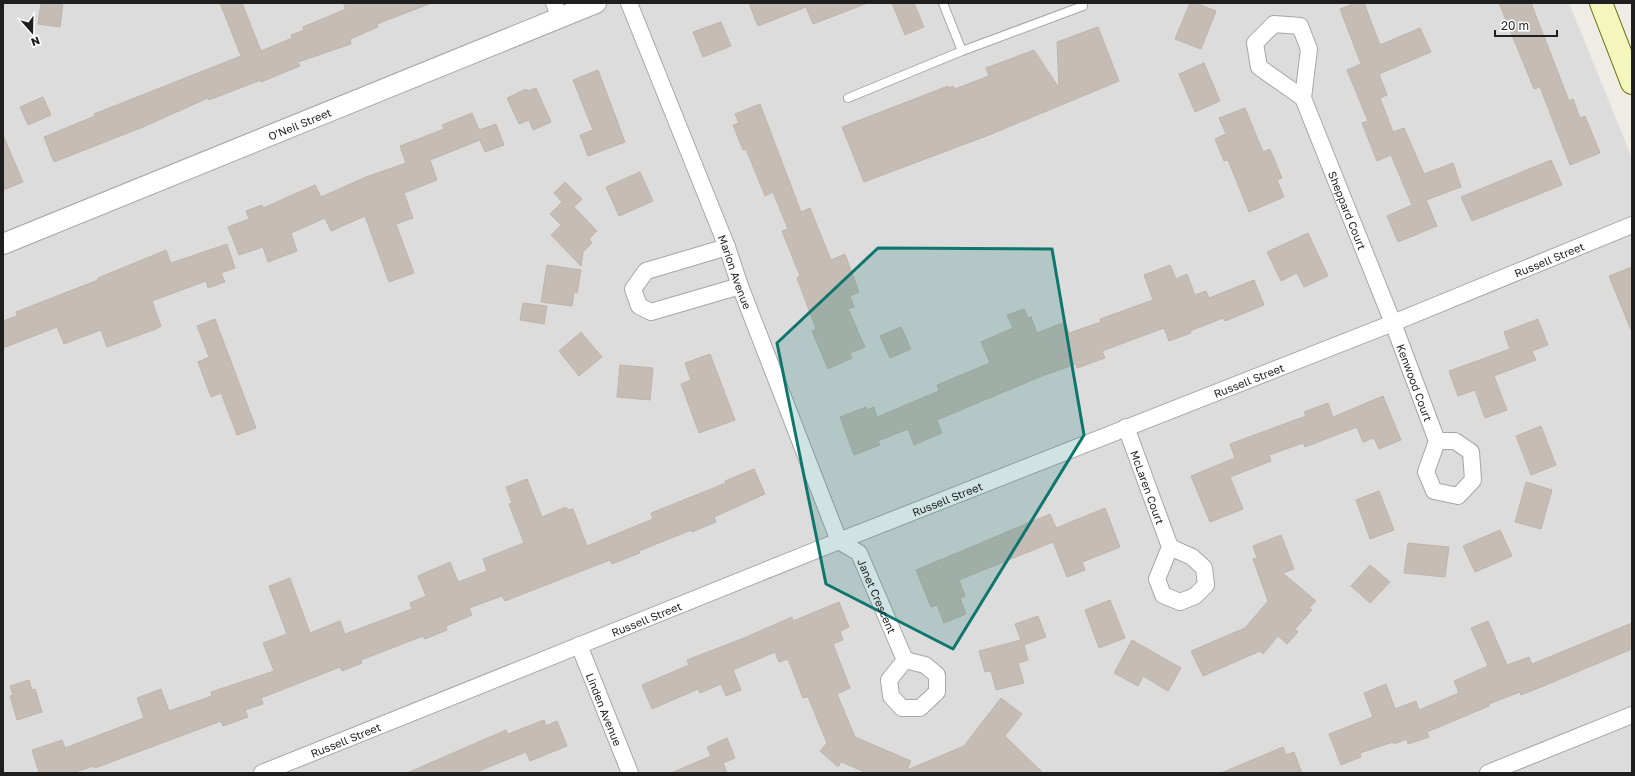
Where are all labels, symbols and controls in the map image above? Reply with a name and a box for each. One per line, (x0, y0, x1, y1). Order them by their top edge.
north arrow (12, 12, 52, 52)
scale bar (1495, 12, 1557, 38)
text: 20 m (1501, 18, 1529, 33)
text: N (29, 34, 42, 49)
street label: O'Neil Street (266, 105, 333, 142)
street label: Sheppard Court (1326, 169, 1369, 251)
street label: Marion Avenue (716, 233, 755, 311)
street label: Russell Street (1512, 239, 1586, 279)
street label: Kenwood Court (1395, 342, 1436, 423)
street label: Russell Street (1212, 360, 1286, 400)
street label: McLaren Court (1129, 448, 1168, 526)
street label: Russell Street (910, 479, 984, 518)
street label: Janet Crescent (856, 557, 899, 635)
street label: Russell Street (609, 599, 683, 638)
street label: Linden Avenue (584, 671, 625, 748)
street label: Russell Street (309, 720, 382, 759)

